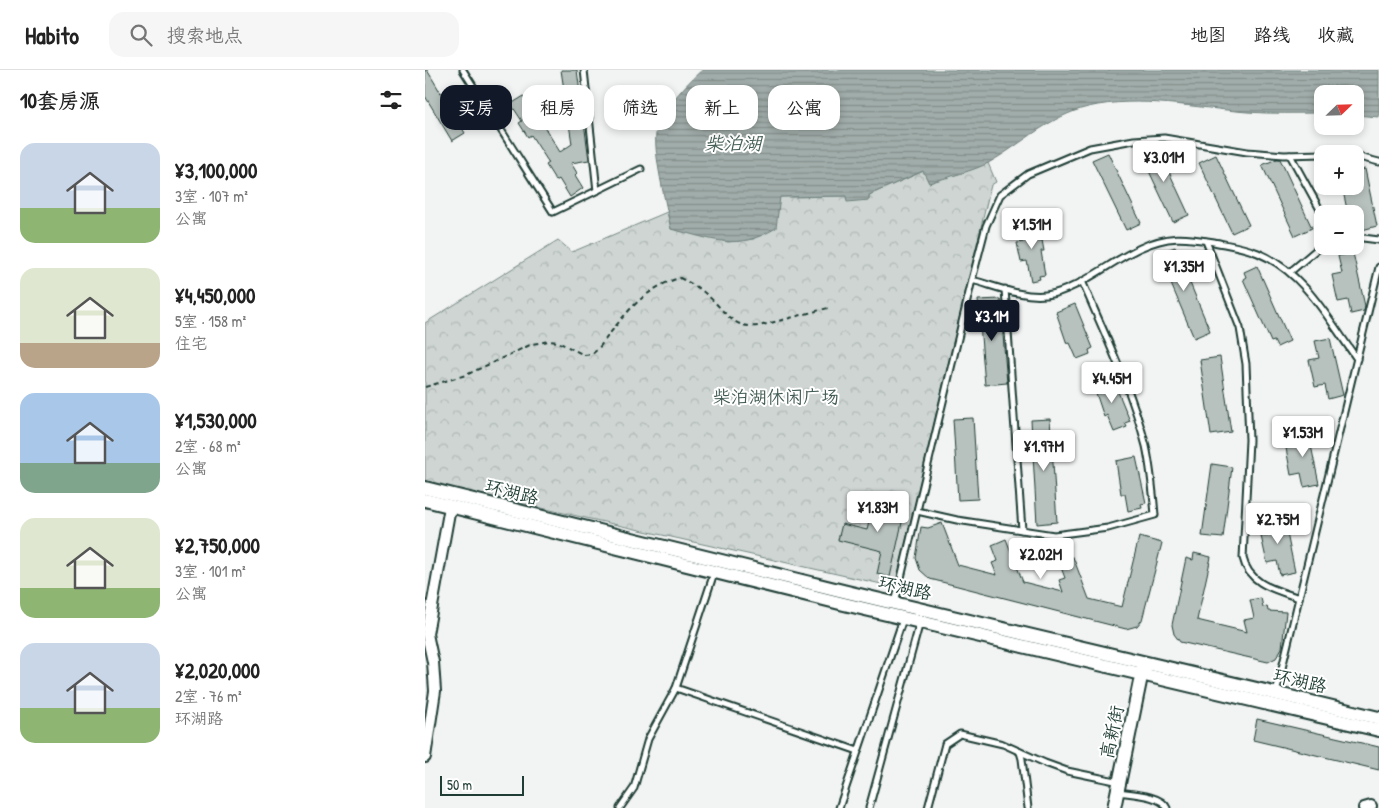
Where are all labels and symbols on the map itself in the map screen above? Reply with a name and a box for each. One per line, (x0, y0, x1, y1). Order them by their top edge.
north arrow (1314, 85, 1364, 135)
water label: 柴泊湖 (704, 130, 763, 156)
pin: ¥3.01M (1123, 140, 1205, 183)
pin: ¥1.51M (991, 208, 1073, 250)
pin: ¥1.35M (1143, 250, 1225, 292)
pin: ¥3.1M (957, 300, 1027, 342)
pin: ¥4.45M (1071, 362, 1153, 404)
park label: 柴泊湖休闲广场 (713, 384, 839, 409)
pin: ¥1.53M (1262, 416, 1344, 458)
pin: ¥1.97M (1003, 430, 1085, 472)
street label: 环湖路 (483, 473, 541, 510)
pin: ¥1.83M (837, 490, 919, 533)
pin: ¥2.75M (1237, 502, 1319, 545)
pin: ¥2.02M (1000, 538, 1082, 580)
street label: 环湖路 (876, 569, 934, 606)
street label: 环湖路 (1271, 662, 1329, 699)
street label: 高新街 (1094, 703, 1129, 761)
scale bar (440, 773, 524, 796)

